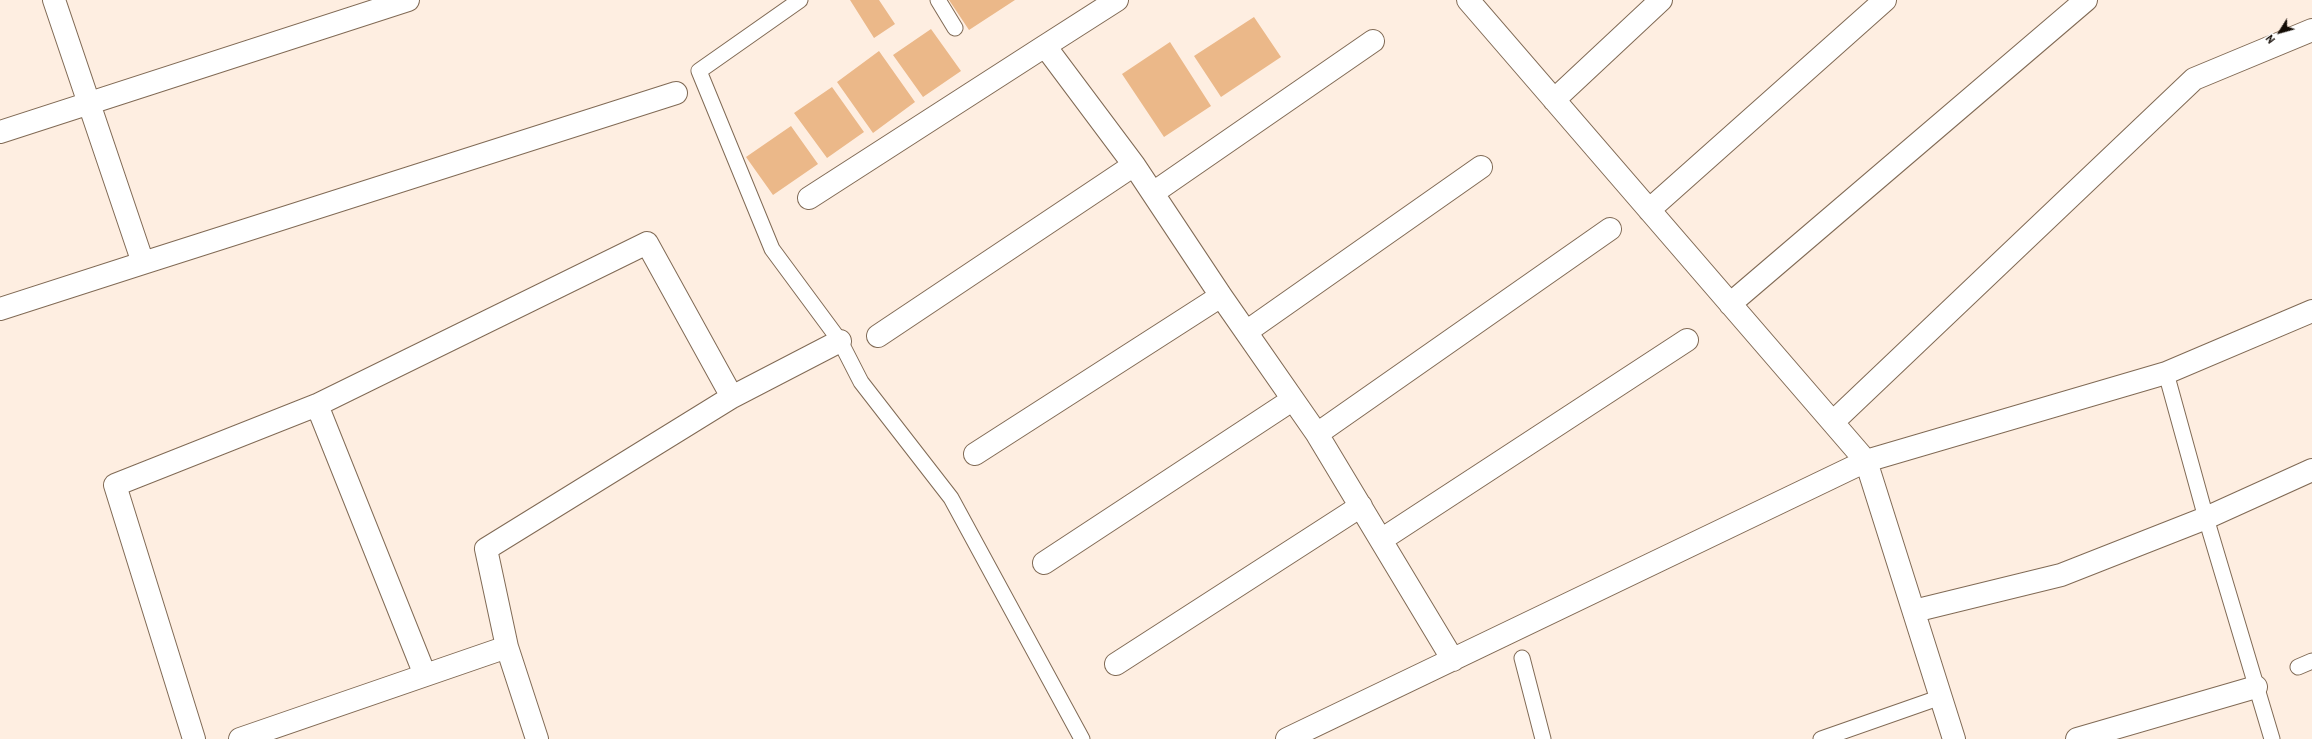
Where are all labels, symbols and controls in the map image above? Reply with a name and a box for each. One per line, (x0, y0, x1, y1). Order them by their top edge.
north arrow (2260, 12, 2300, 52)
text: N (2263, 32, 2278, 46)

